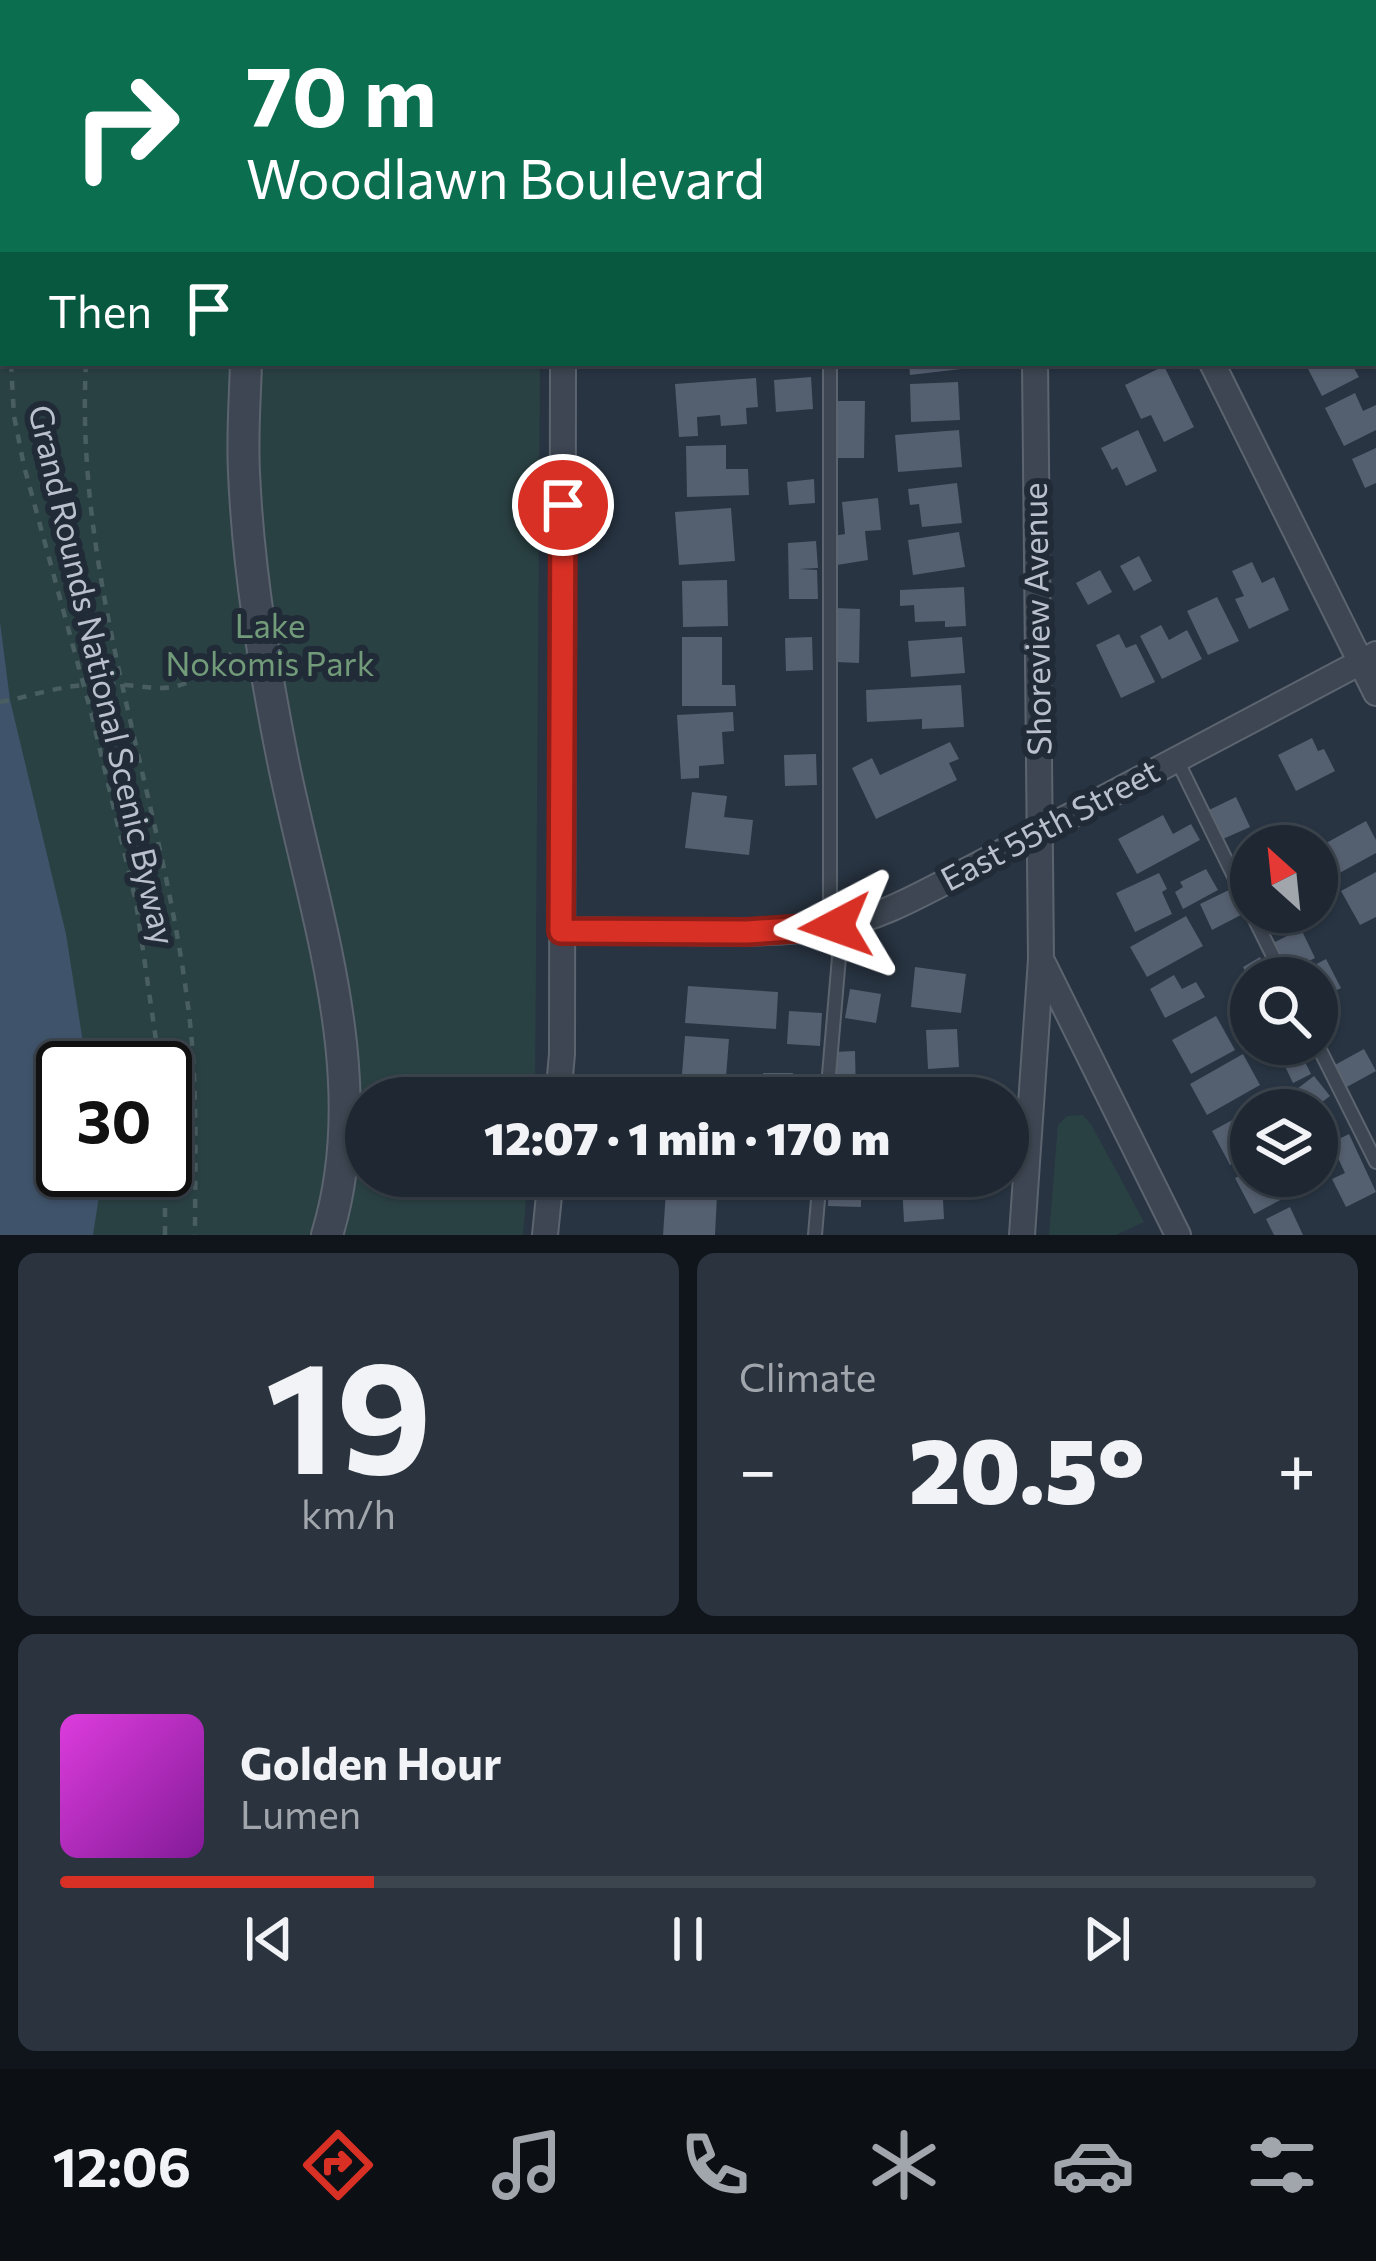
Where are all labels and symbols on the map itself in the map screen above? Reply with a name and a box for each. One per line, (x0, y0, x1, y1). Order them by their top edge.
street label: Grand Rounds National Scenic Byway (21, 401, 186, 949)
pin (512, 454, 614, 556)
street label: Shoreview Avenue (1013, 482, 1058, 756)
park label: Lake Nokomis Park (165, 604, 375, 683)
street label: East 55th Street (933, 749, 1166, 898)
north arrow (1230, 825, 1338, 933)
position arrow (773, 863, 899, 989)
speed limit sign: 30 (36, 1041, 192, 1197)

